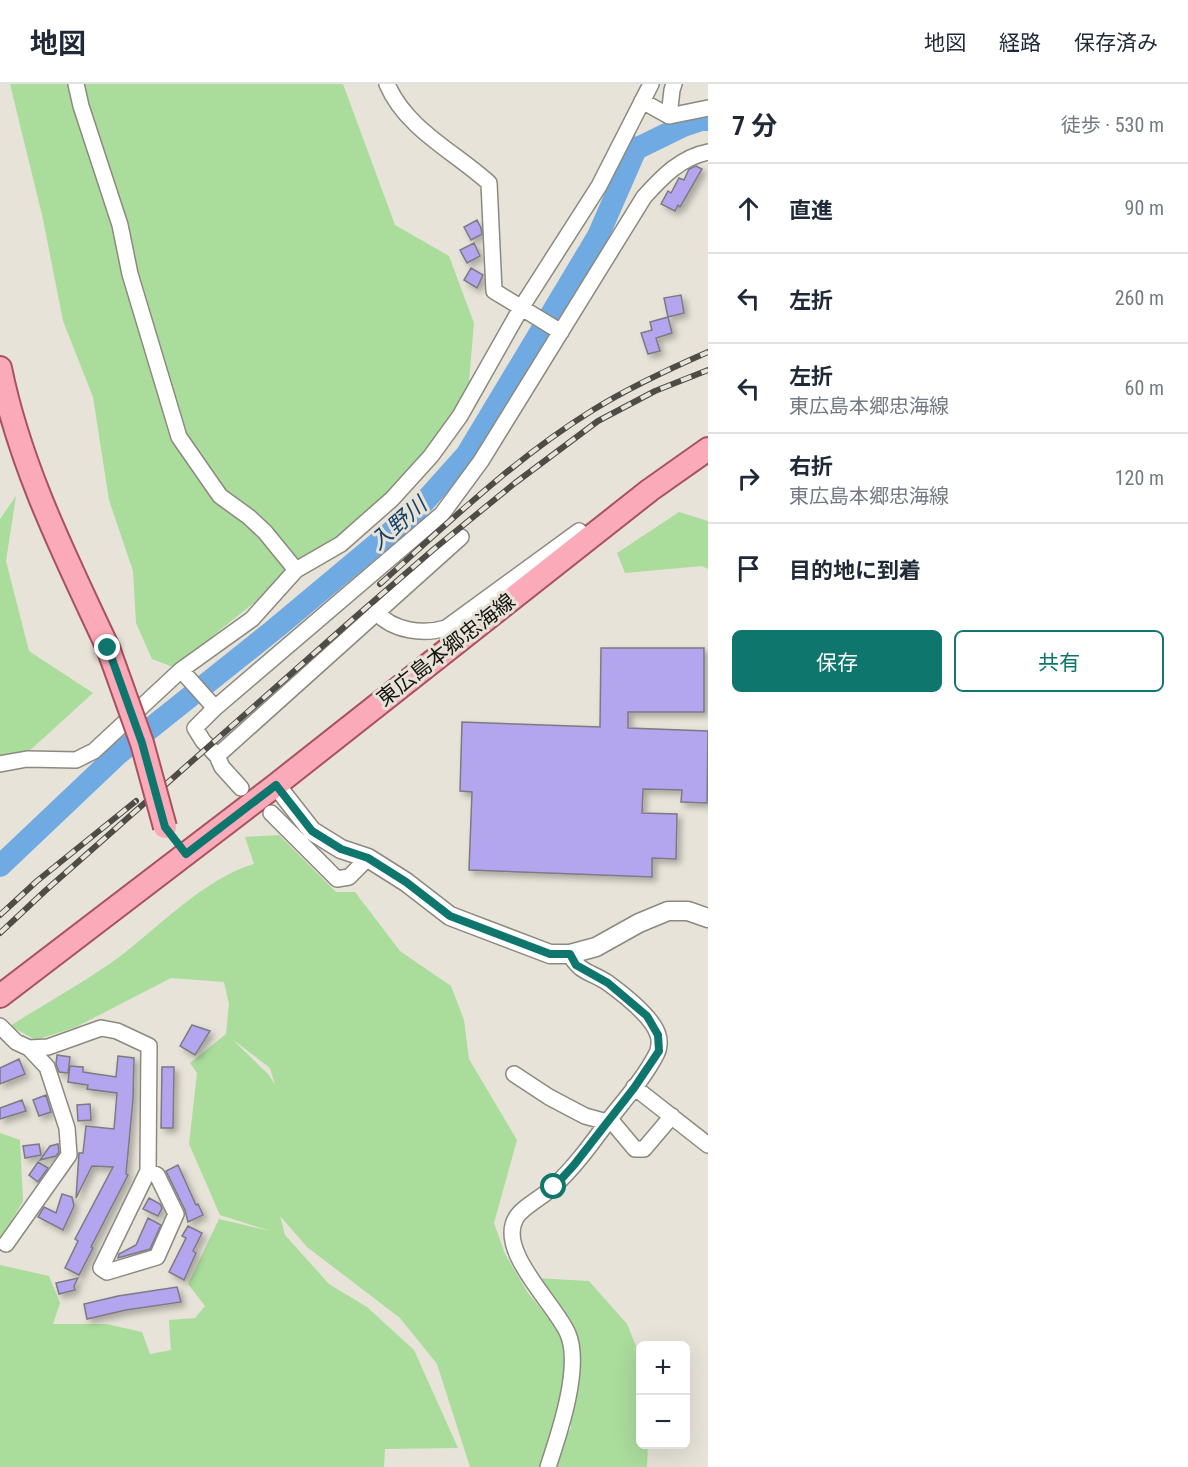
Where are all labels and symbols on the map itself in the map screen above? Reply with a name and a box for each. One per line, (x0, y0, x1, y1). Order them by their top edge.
water label: 入野川 (365, 491, 433, 554)
street label: 東広島本郷忠海線 (372, 589, 520, 711)
route end (94, 634, 120, 660)
route start (540, 1173, 566, 1199)

